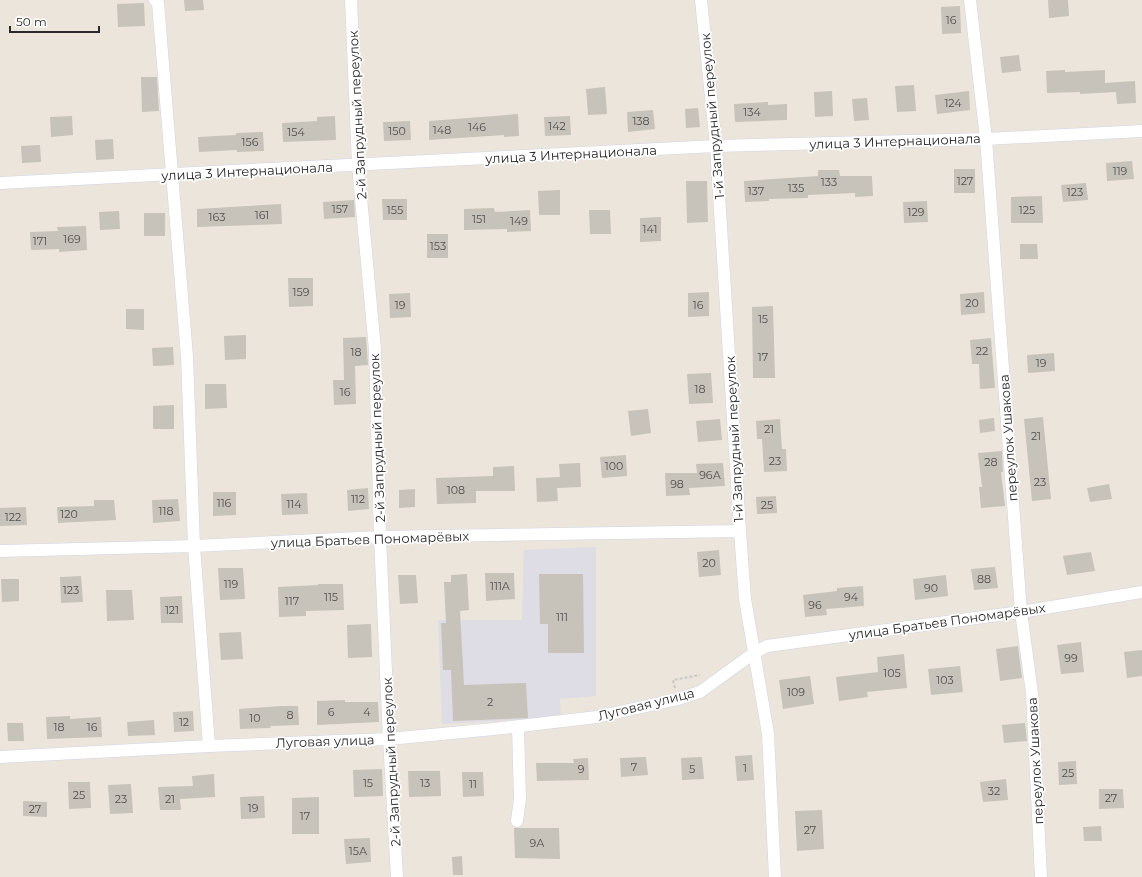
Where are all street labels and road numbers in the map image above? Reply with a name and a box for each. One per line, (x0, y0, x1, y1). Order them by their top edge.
street label: 2-й Запрудный переулок (345, 30, 369, 200)
street label: 1-й Запрудный переулок (697, 32, 727, 200)
street label: улица 3 Интернационала (808, 130, 981, 152)
street label: улица 3 Интернационала (484, 142, 657, 167)
street label: улица 3 Интернационала (160, 159, 333, 184)
street label: 2-й Запрудный переулок (366, 353, 388, 523)
street label: 1-й Запрудный переулок (722, 355, 746, 523)
street label: переулок Ушакова (996, 374, 1020, 502)
street label: улица Братьев Пономарёвых (270, 528, 470, 550)
street label: улица Братьев Пономарёвых (847, 599, 1047, 643)
street label: 2-й Запрудный переулок (379, 677, 403, 847)
street label: Луговая улица (596, 684, 696, 724)
street label: переулок Ушакова (1024, 697, 1046, 825)
street label: Луговая улица (275, 731, 375, 751)

